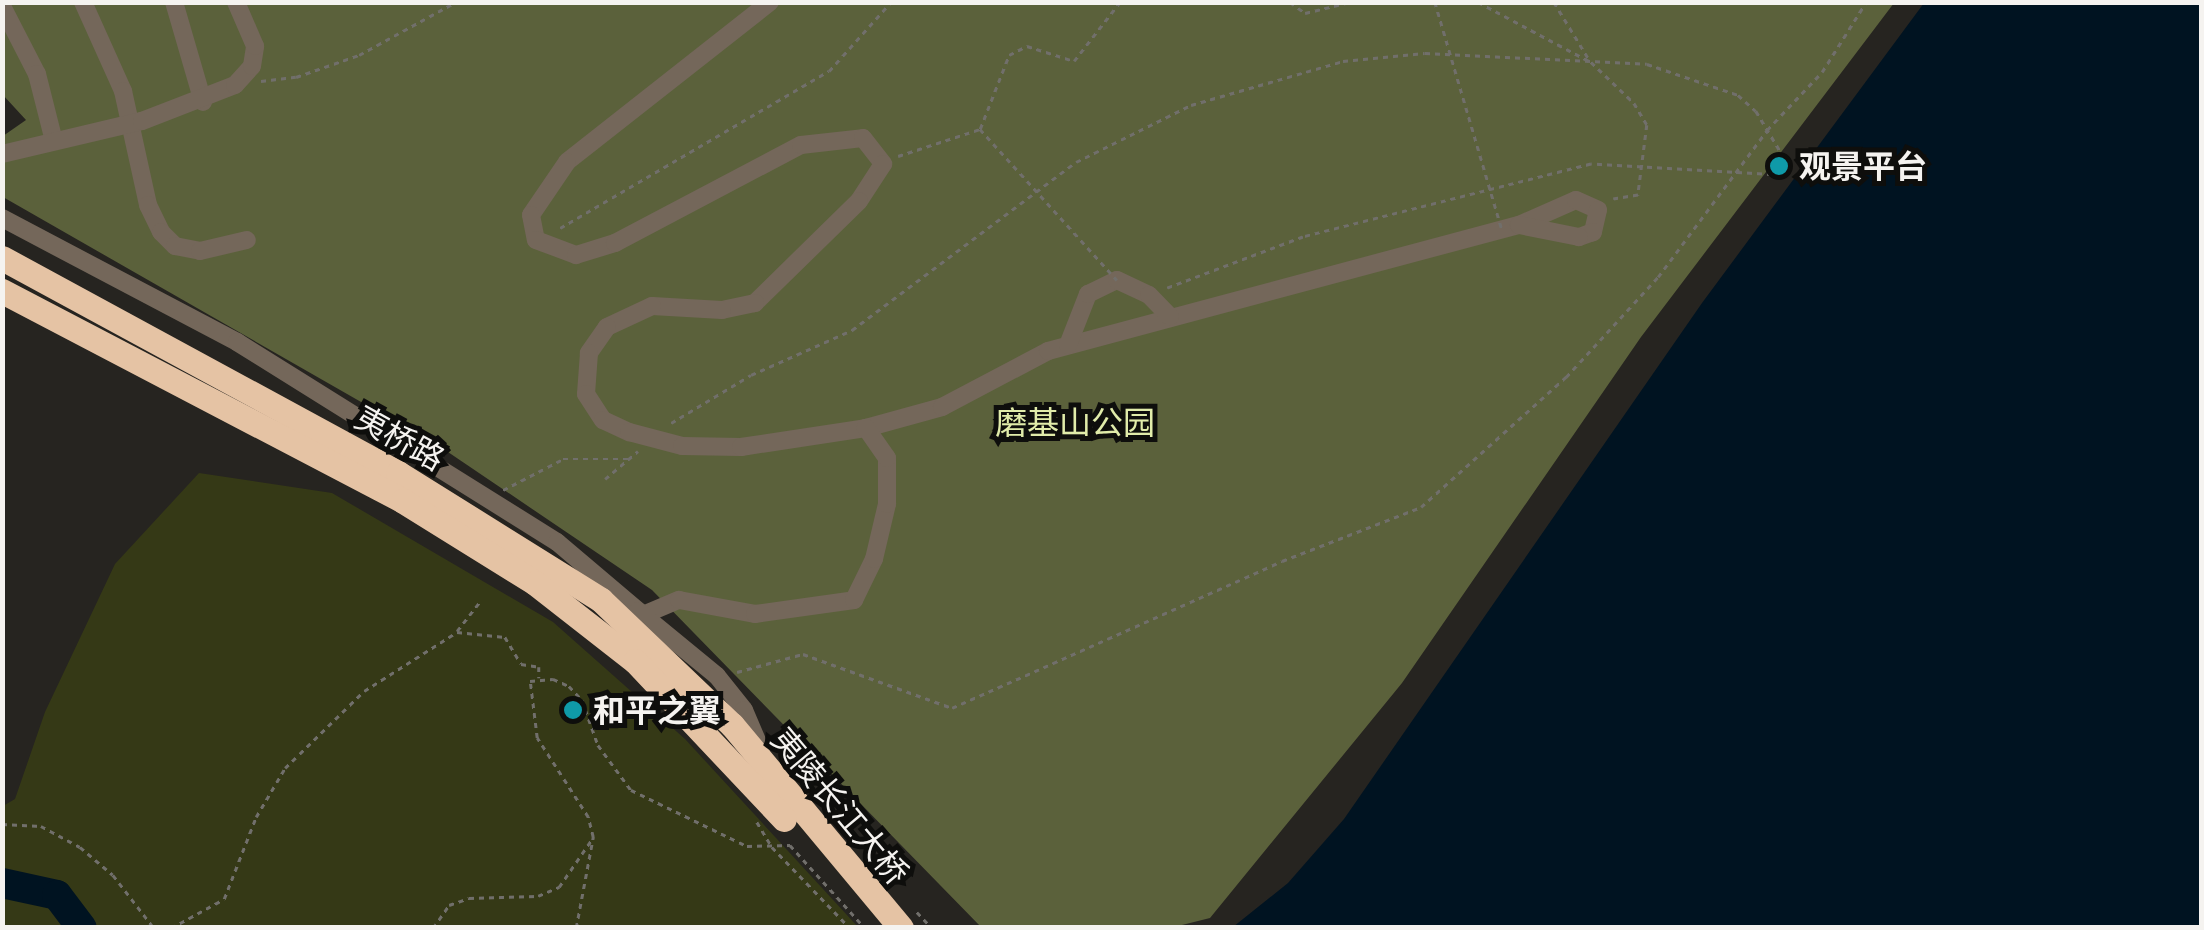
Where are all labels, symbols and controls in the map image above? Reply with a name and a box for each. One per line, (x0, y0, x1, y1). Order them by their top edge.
place label: 观景平台 (1799, 147, 1927, 185)
marker: 观景平台 (1768, 155, 1790, 177)
street label: 夷桥路 (349, 398, 451, 478)
park label: 磨基山公园 (995, 403, 1155, 441)
place label: 和平之翼 (593, 691, 721, 729)
marker: 和平之翼 (562, 699, 584, 721)
street label: 夷陵长江大桥 (764, 720, 916, 892)

